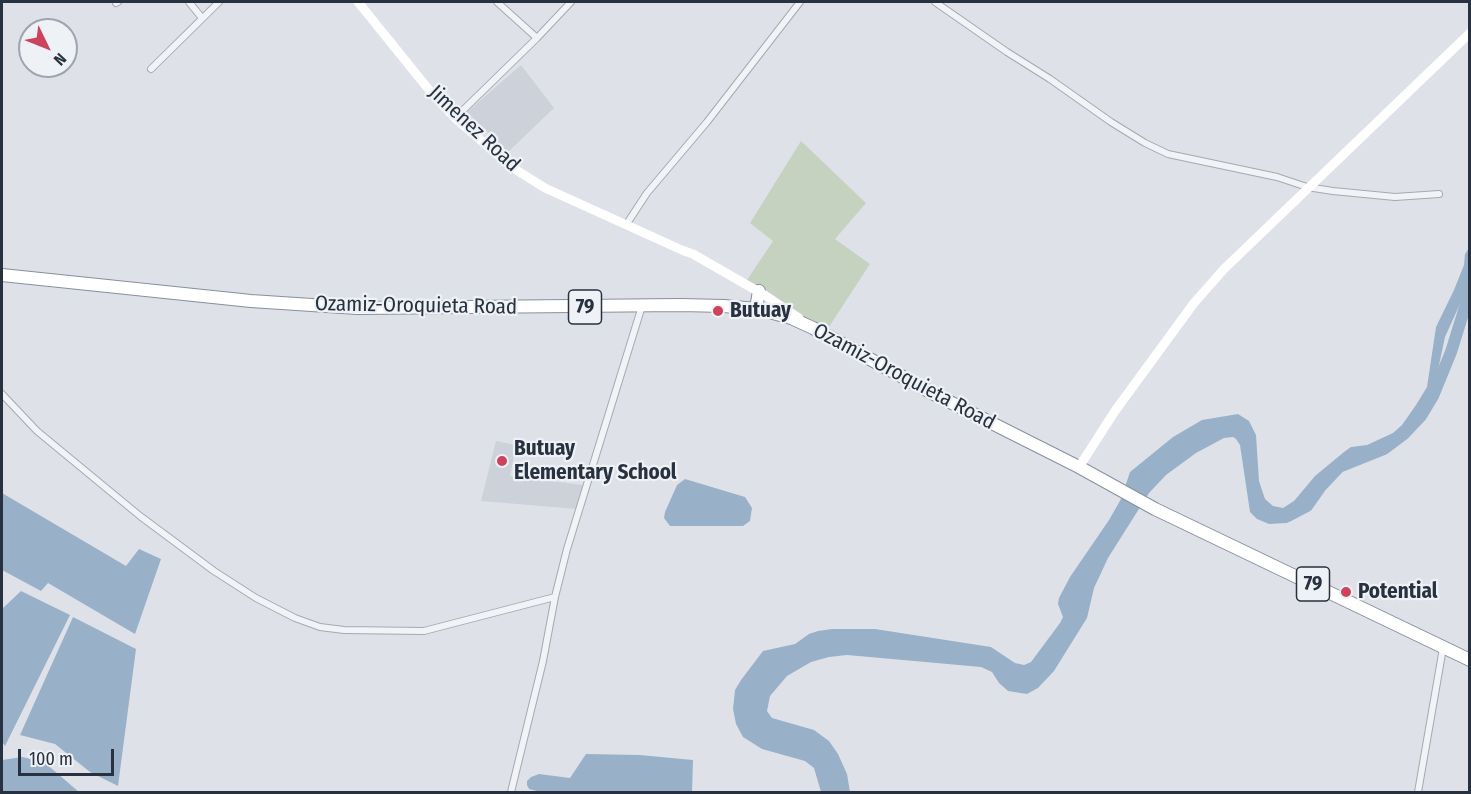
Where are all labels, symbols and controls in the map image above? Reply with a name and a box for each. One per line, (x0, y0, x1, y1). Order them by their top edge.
north arrow (18, 18, 78, 78)
text: N (50, 49, 70, 69)
street label: Jimenez Road (423, 80, 525, 178)
road number: 79 (568, 290, 602, 324)
street label: Ozamiz-Oroquieta Road (315, 292, 517, 320)
place label: Butuay (730, 298, 791, 324)
marker: Butuay (711, 304, 725, 318)
street label: Ozamiz-Oroquieta Road (809, 318, 999, 436)
place label: Butuay Elementary School (514, 436, 677, 486)
marker: Butuay Elementary School (495, 454, 509, 468)
road number: 79 (1296, 567, 1330, 601)
place label: Potential (1358, 579, 1437, 605)
marker: Potential (1339, 585, 1353, 599)
scale bar (21, 737, 117, 775)
text: 100 m (29, 748, 73, 770)

